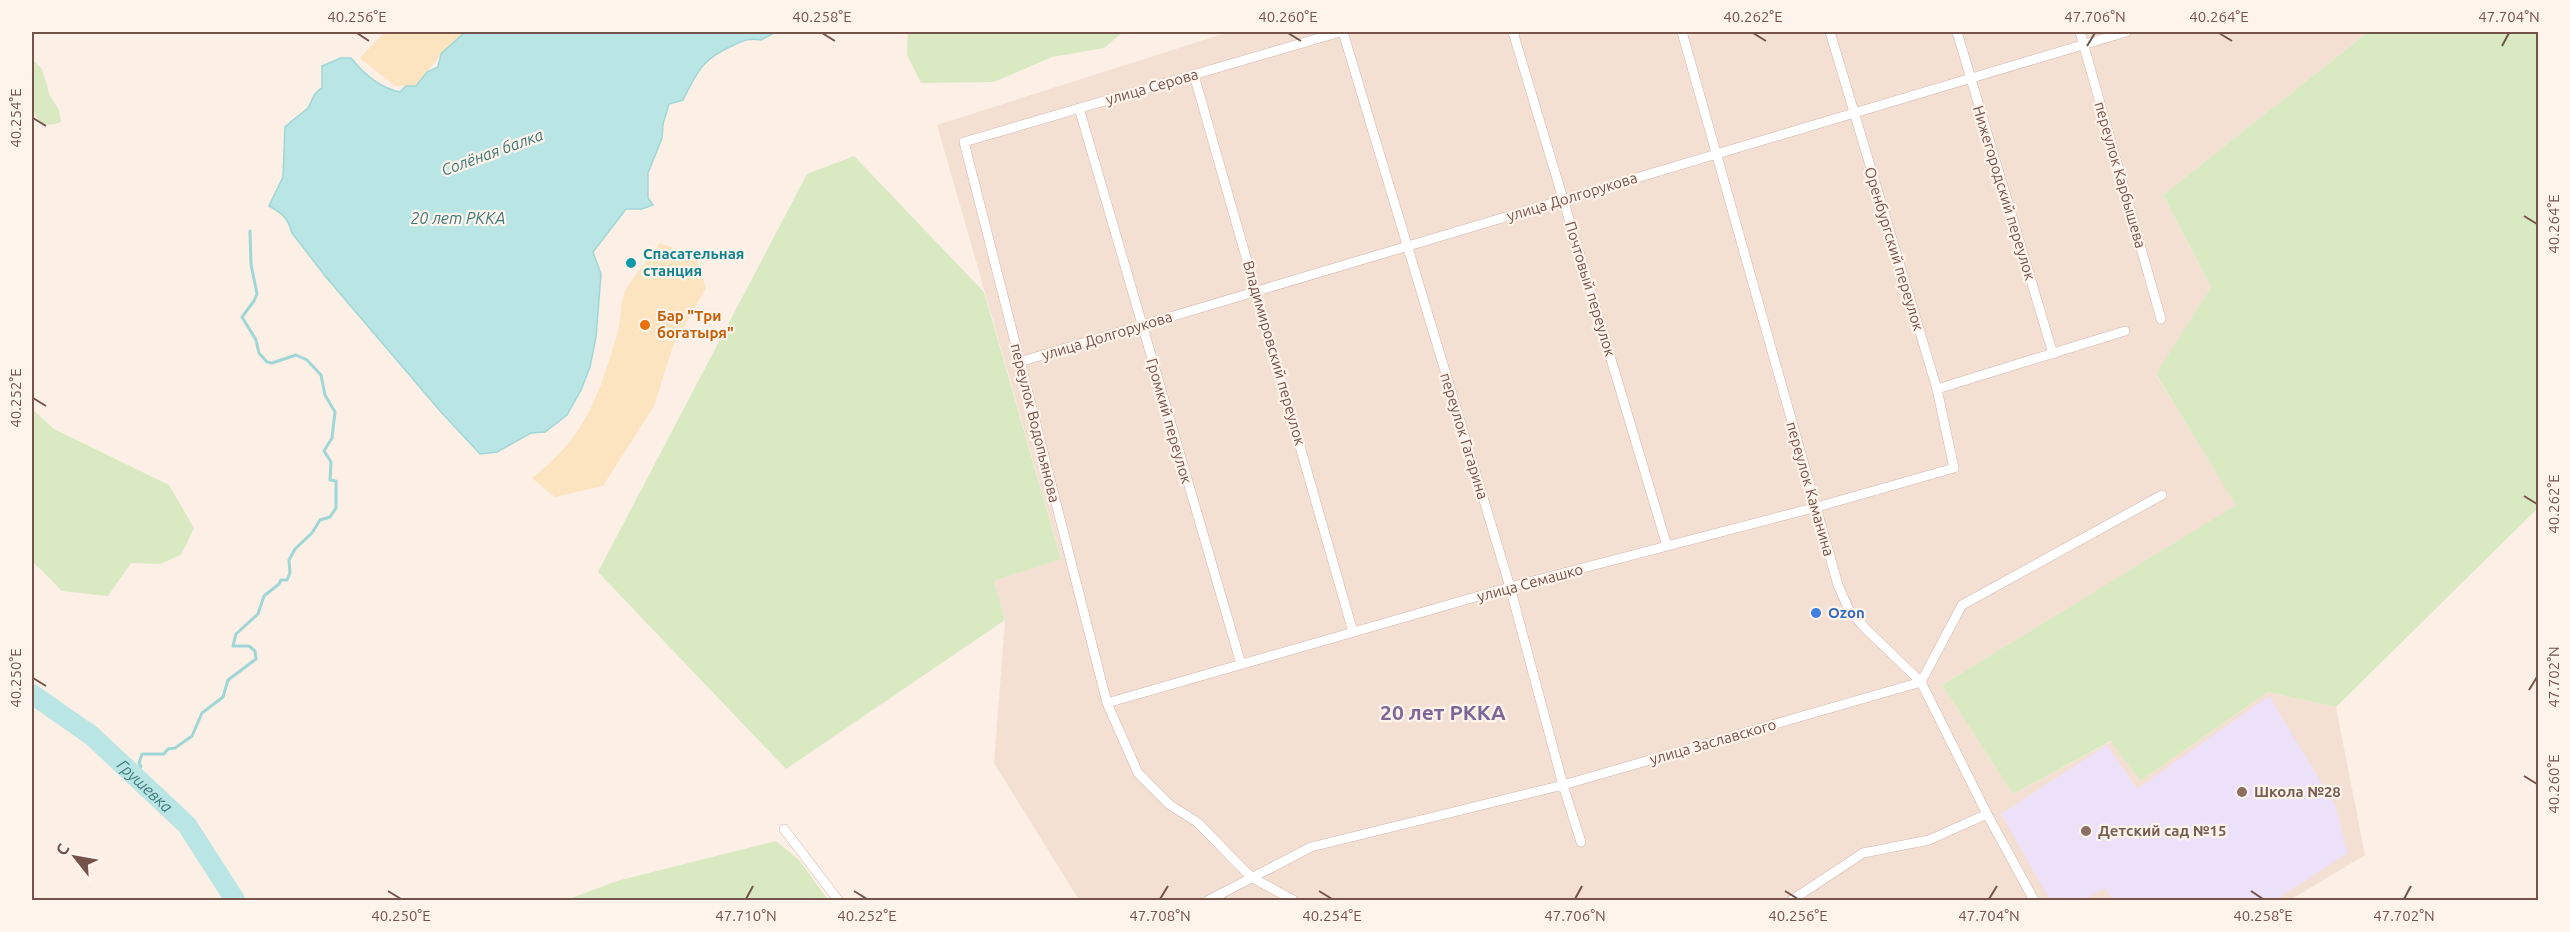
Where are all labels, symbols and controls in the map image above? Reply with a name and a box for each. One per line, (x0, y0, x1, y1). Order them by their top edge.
text: 40.256°E (327, 8, 387, 25)
text: 40.258°E (792, 8, 852, 25)
text: 40.260°E (1258, 8, 1318, 25)
text: 40.262°E (1723, 8, 1783, 25)
text: 47.706°N (2064, 8, 2126, 25)
text: 40.264°E (2189, 8, 2249, 25)
text: 47.704°N (2478, 8, 2540, 25)
street label: улица Серова (1104, 65, 1200, 108)
text: 40.254°E (7, 88, 24, 148)
street label: переулок Карбышева (2091, 100, 2150, 250)
street label: Нижегородский переулок (1970, 103, 2039, 283)
water label: Солёная балка (439, 125, 546, 179)
street label: Оренбургский переулок (1861, 165, 1928, 333)
street label: улица Долгорукова (1505, 169, 1639, 224)
text: 40.264°E (2545, 194, 2562, 254)
water label: 20 лет РККА (410, 209, 506, 227)
street label: Почтовый переулок (1562, 219, 1619, 359)
place label: Спасательная станция (643, 245, 744, 279)
marker: Спасательная станция (624, 256, 638, 270)
street label: Владимировский переулок (1240, 259, 1309, 447)
place label: Бар "Три богатыря" (657, 307, 734, 341)
street label: улица Долгорукова (1040, 308, 1174, 363)
marker: Бар "Три богатыря" (638, 318, 652, 332)
street label: переулок Водопьянова (1007, 342, 1064, 504)
street label: Громкий переулок (1143, 356, 1196, 486)
text: 40.252°E (7, 368, 24, 428)
street label: переулок Гагарина (1437, 371, 1492, 501)
street label: переулок Каманина (1783, 420, 1838, 558)
text: 40.262°E (2545, 474, 2562, 534)
street label: улица Семашко (1475, 560, 1585, 605)
place label: Ozon (1828, 604, 1865, 621)
marker: Ozon (1809, 606, 1823, 620)
text: 47.702°N (2545, 646, 2562, 708)
text: 40.250°E (7, 648, 24, 708)
district label: 20 лет РККА (1380, 700, 1506, 724)
street label: улица Заславского (1648, 715, 1778, 768)
text: 40.260°E (2545, 754, 2562, 814)
water label: Грушевка (114, 756, 177, 816)
place label: Школа №28 (2254, 783, 2341, 800)
marker: Школа №28 (2235, 785, 2249, 799)
place label: Детский сад №15 (2098, 822, 2226, 839)
marker: Детский сад №15 (2079, 824, 2093, 838)
north arrow (45, 827, 105, 887)
text: С (52, 840, 72, 858)
text: 40.250°E (371, 907, 431, 924)
text: 47.710°N (715, 907, 777, 924)
text: 40.252°E (837, 907, 897, 924)
text: 47.708°N (1129, 907, 1191, 924)
text: 40.254°E (1302, 907, 1362, 924)
text: 47.706°N (1544, 907, 1606, 924)
text: 40.256°E (1768, 907, 1828, 924)
text: 47.704°N (1958, 907, 2020, 924)
text: 40.258°E (2233, 907, 2293, 924)
text: 47.702°N (2373, 907, 2435, 924)

